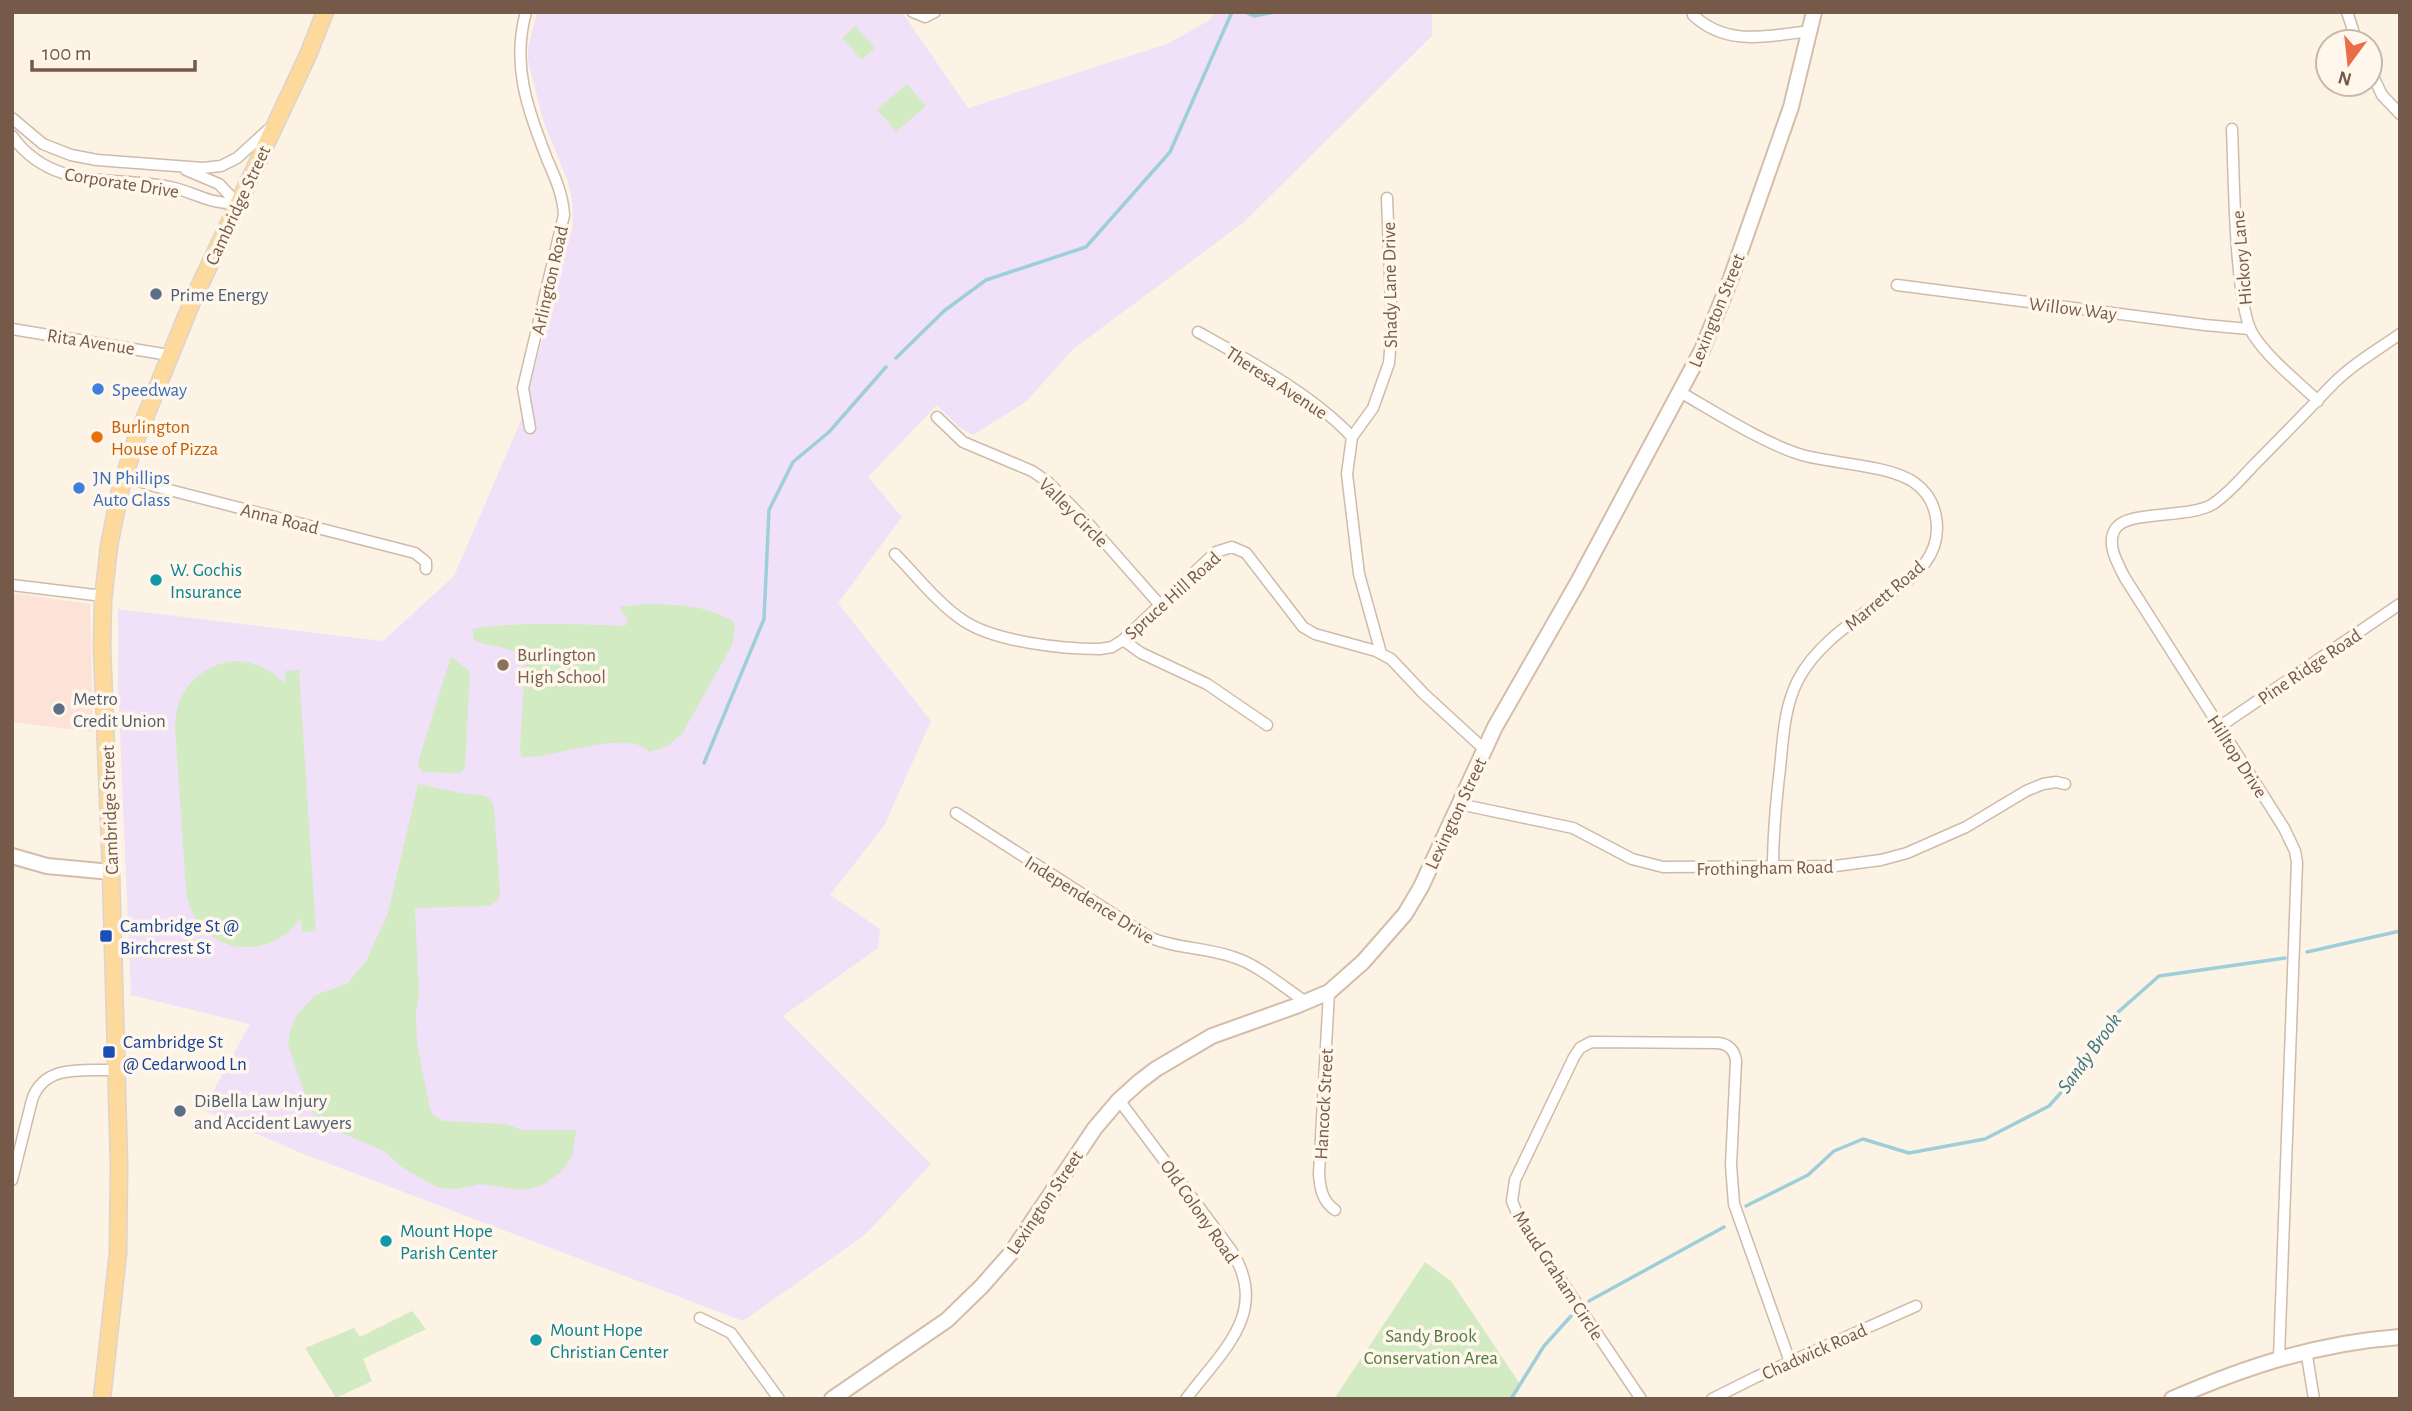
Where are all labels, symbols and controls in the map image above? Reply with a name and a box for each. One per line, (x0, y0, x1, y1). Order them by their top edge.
scale bar (32, 28, 194, 72)
north arrow (2314, 28, 2384, 98)
text: 100 m (42, 43, 92, 64)
text: N (2336, 67, 2354, 89)
street label: Cambridge Street (202, 143, 274, 268)
street label: Corporate Drive (63, 165, 180, 202)
street label: Hickory Lane (2229, 210, 2256, 306)
street label: Shady Lane Drive (1380, 222, 1401, 348)
street label: Arlington Road (529, 224, 572, 337)
street label: Lexington Street (1686, 251, 1749, 370)
marker: Prime Energy (148, 286, 164, 302)
place label: Prime Energy (170, 286, 268, 305)
street label: Willow Way (2028, 295, 2118, 324)
street label: Rita Avenue (46, 326, 136, 359)
street label: Theresa Avenue (1222, 343, 1330, 423)
marker: Speedway (90, 381, 106, 397)
place label: Speedway (112, 381, 187, 400)
place label: Burlington House of Pizza (111, 418, 219, 459)
marker: Burlington House of Pizza (89, 429, 105, 445)
place label: JN Phillips Auto Glass (93, 469, 170, 510)
street label: Valley Circle (1035, 475, 1111, 551)
marker: JN Phillips Auto Glass (71, 480, 87, 496)
street label: Anna Road (239, 501, 321, 538)
street label: Spruce Hill Road (1122, 548, 1225, 644)
street label: Marrett Road (1842, 557, 1929, 635)
place label: W. Gochis Insurance (170, 561, 242, 602)
marker: W. Gochis Insurance (148, 572, 164, 588)
street label: Pine Ridge Road (2255, 626, 2365, 709)
place label: Burlington High School (517, 646, 606, 687)
marker: Burlington High School (495, 657, 511, 673)
place label: Metro Credit Union (73, 690, 166, 731)
marker: Metro Credit Union (51, 701, 67, 717)
street label: Hilltop Drive (2203, 712, 2270, 802)
street label: Cambridge Street (99, 745, 122, 875)
street label: Lexington Street (1422, 755, 1491, 872)
street label: Independence Drive (1021, 853, 1157, 948)
street label: Frothingham Road (1696, 858, 1834, 879)
place label: Cambridge St @ Birchcrest St (120, 917, 239, 958)
marker: Cambridge St @ Birchcrest St (98, 928, 114, 944)
water label: Sandy Brook (2053, 1009, 2126, 1097)
place label: Cambridge St @ Cedarwood Ln (123, 1033, 247, 1074)
marker: Cambridge St @ Cedarwood Ln (101, 1044, 117, 1060)
street label: Hancock Street (1312, 1048, 1337, 1160)
place label: DiBella Law Injury and Accident Lawyers (194, 1092, 352, 1133)
marker: DiBella Law Injury and Accident Lawyers (172, 1103, 188, 1119)
street label: Lexington Street (1004, 1147, 1087, 1258)
street label: Old Colony Road (1156, 1157, 1241, 1267)
street label: Maud Graham Circle (1509, 1208, 1607, 1344)
place label: Mount Hope Parish Center (400, 1222, 498, 1263)
marker: Mount Hope Parish Center (378, 1233, 394, 1249)
place label: Mount Hope Christian Center (550, 1321, 668, 1362)
street label: Chadwick Road (1759, 1321, 1870, 1384)
park label: Sandy Brook Conservation Area (1364, 1327, 1498, 1368)
marker: Mount Hope Christian Center (528, 1332, 544, 1348)

